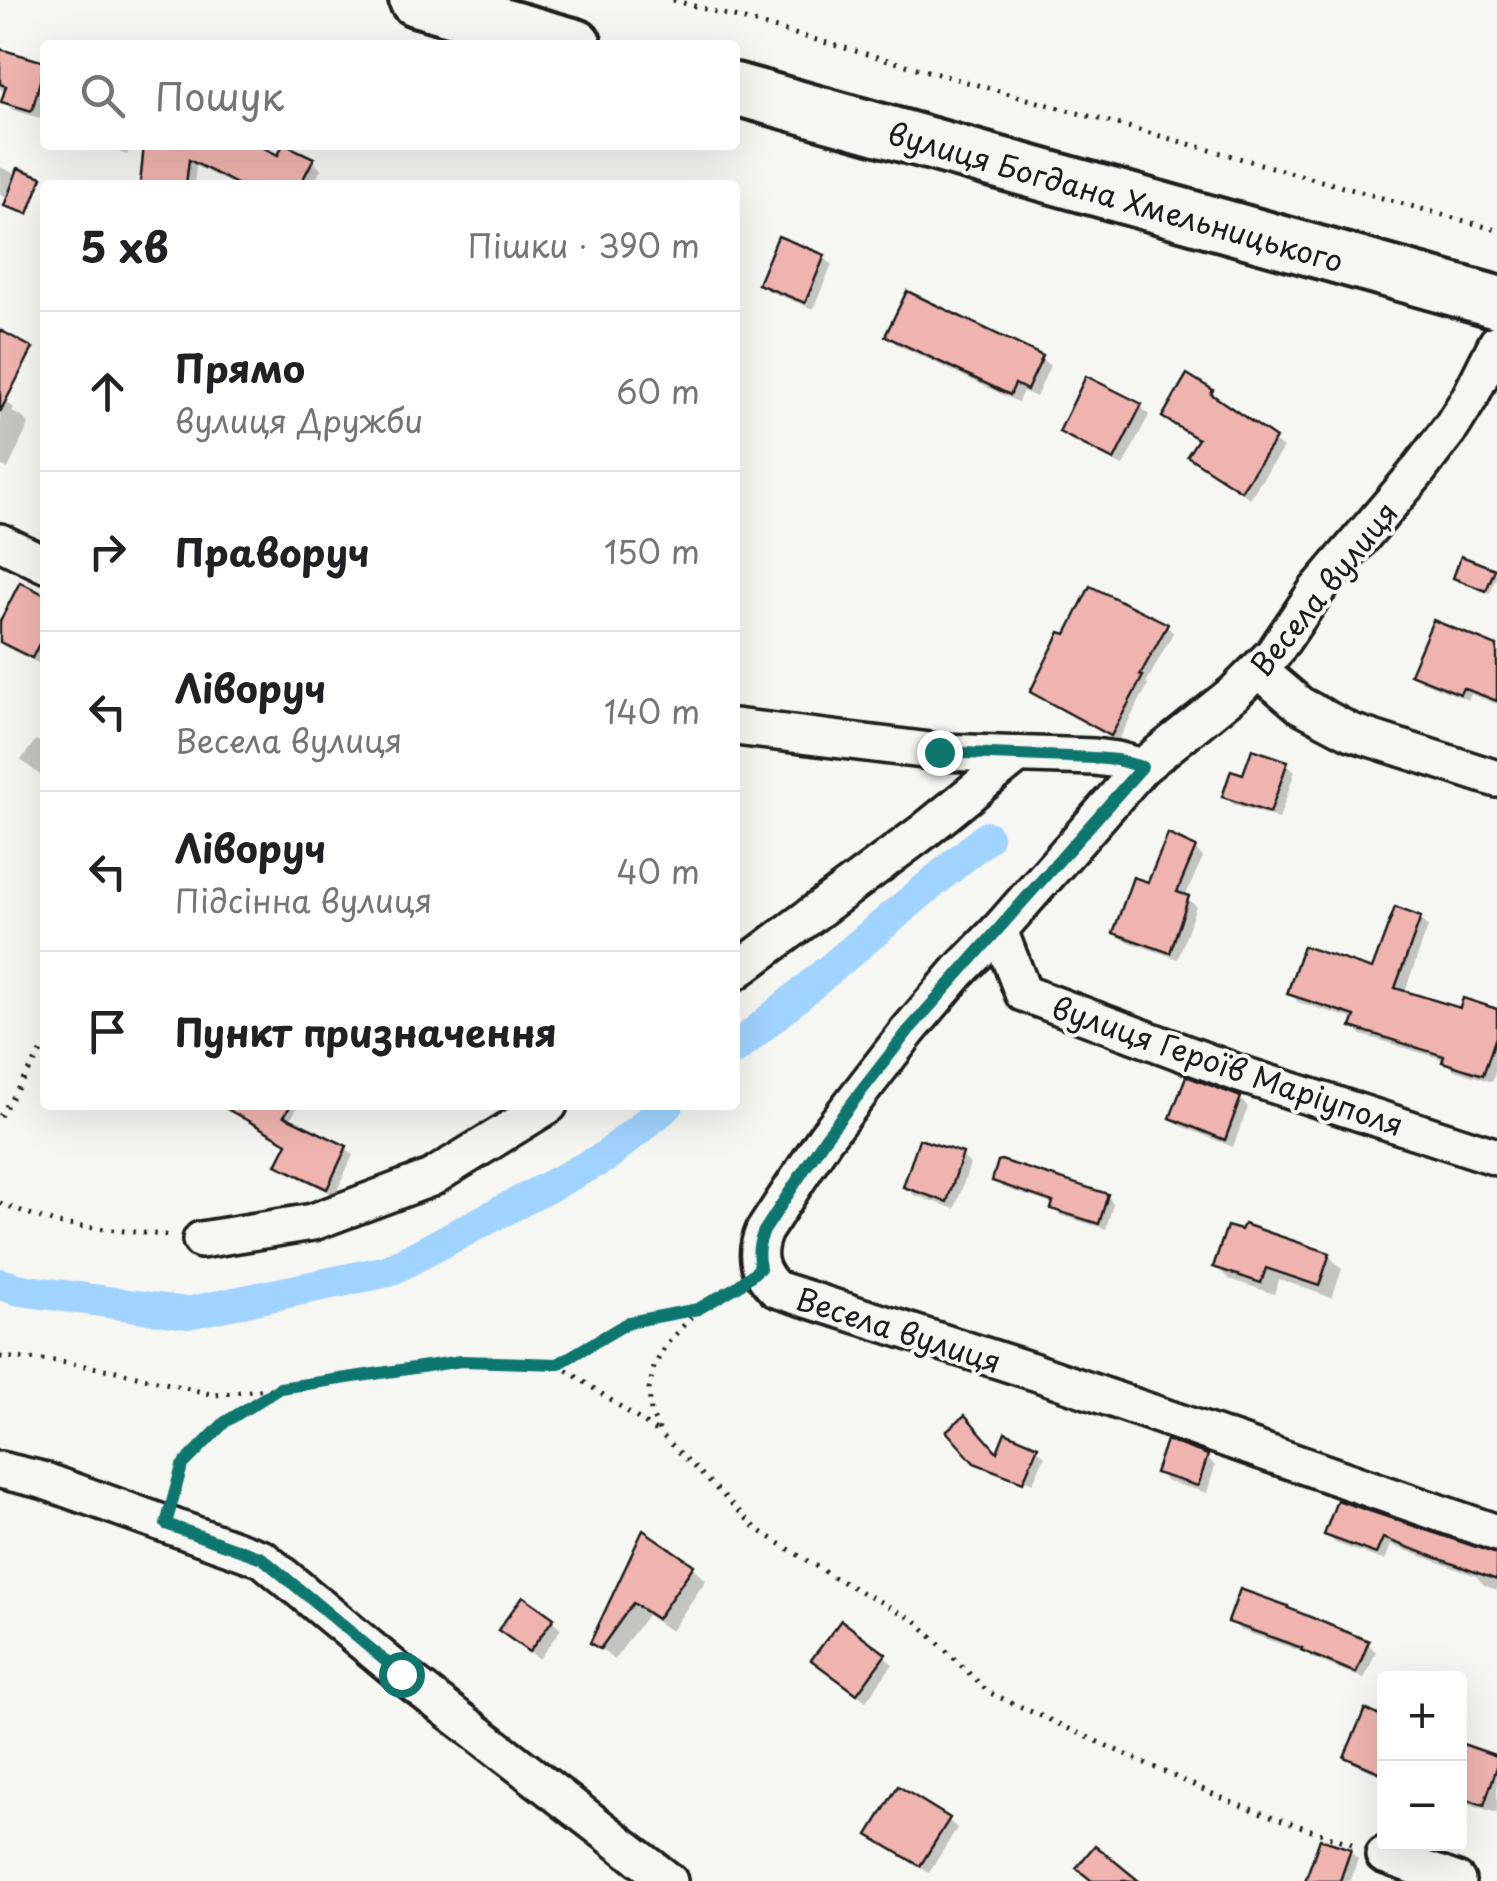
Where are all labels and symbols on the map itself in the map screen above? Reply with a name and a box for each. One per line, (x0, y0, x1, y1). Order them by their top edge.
street label: вулиця Богдана Хмельницького (883, 109, 1349, 283)
street label: Весела вулиця (1238, 491, 1408, 685)
route end (917, 730, 963, 776)
street label: вулиця Героїв Маріуполя (1046, 984, 1410, 1146)
street label: Весела вулиця (791, 1275, 1007, 1383)
route start (379, 1652, 425, 1698)

